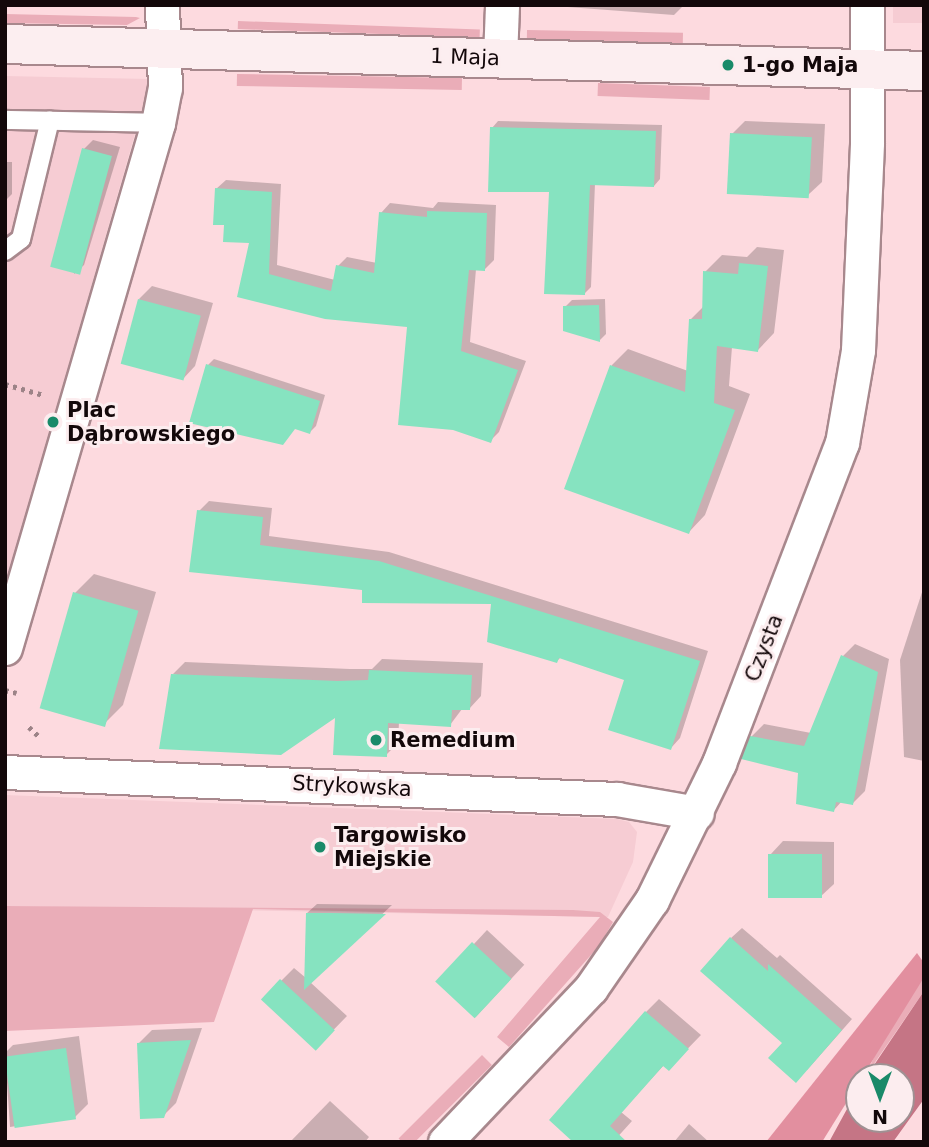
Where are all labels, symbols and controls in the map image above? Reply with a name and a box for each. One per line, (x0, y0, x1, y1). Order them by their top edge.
street label: 1 Maja (430, 43, 500, 71)
place label: 1-go Maja (742, 52, 859, 78)
marker: 1-go Maja (720, 57, 736, 73)
place label: Plac Dąbrowskiego (67, 397, 235, 447)
marker: Plac Dąbrowskiego (45, 414, 61, 430)
street label: Czysta (740, 611, 788, 685)
place label: Remedium (390, 727, 516, 753)
marker: Remedium (368, 732, 384, 748)
street label: Strykowska (292, 770, 412, 802)
place label: Targowisko Miejskie (334, 822, 467, 872)
marker: Targowisko Miejskie (312, 839, 328, 855)
north arrow (845, 1063, 915, 1133)
text: N (872, 1106, 888, 1128)

